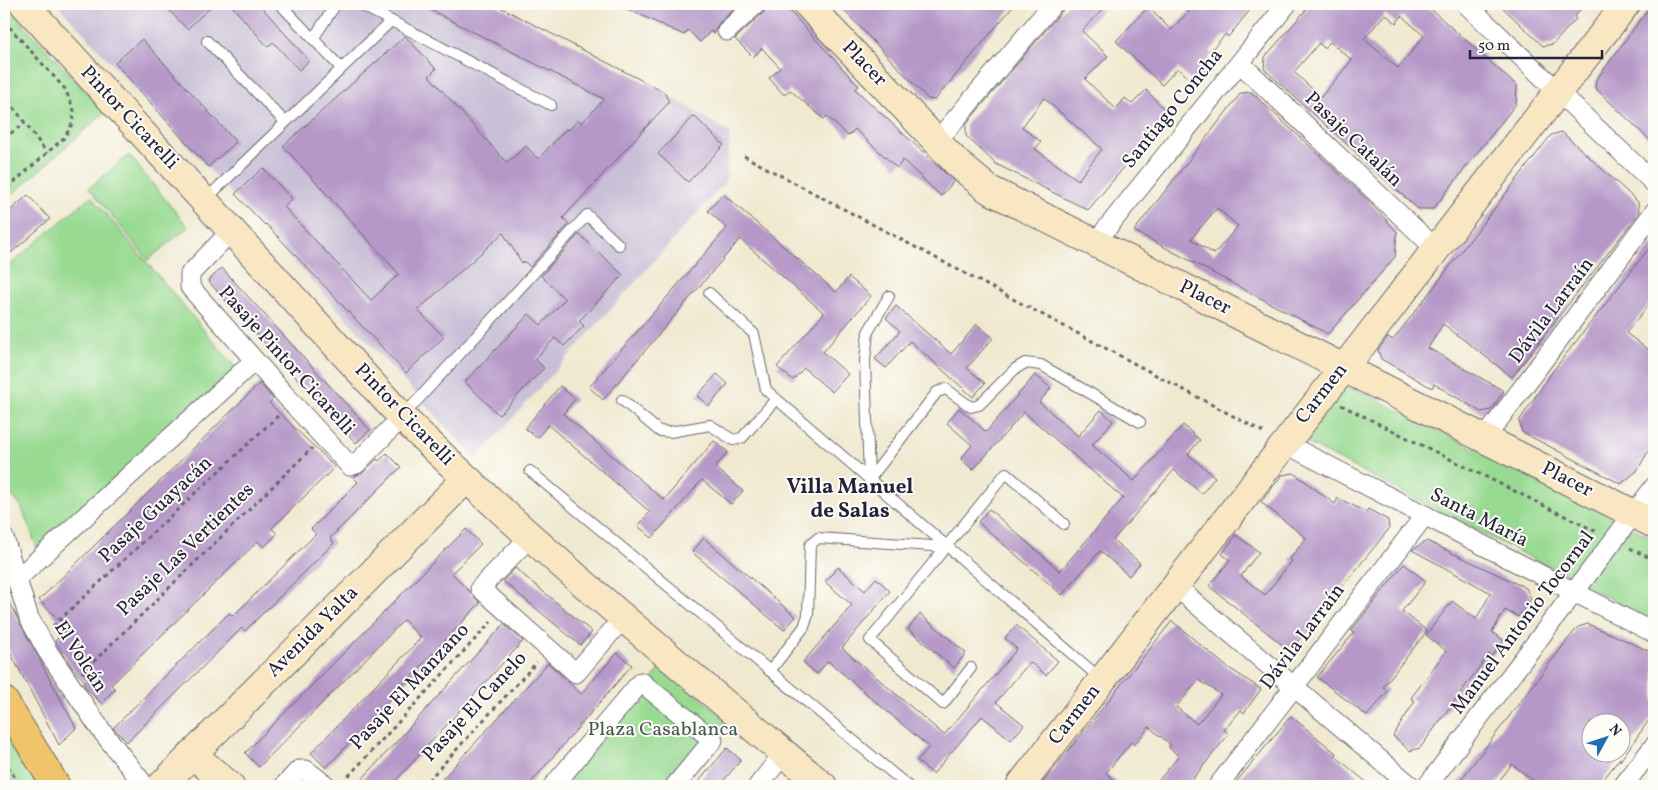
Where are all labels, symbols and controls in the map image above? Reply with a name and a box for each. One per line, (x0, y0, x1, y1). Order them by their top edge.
scale bar (1470, 28, 1603, 60)
street label: Placer (835, 35, 893, 93)
text: 50 m (1478, 36, 1510, 57)
street label: Santiago Concha (1116, 43, 1230, 175)
street label: Pintor Cicarelli (73, 60, 185, 176)
street label: Pasaje Catalán (1298, 86, 1408, 194)
street label: Dávila Larraín (1503, 252, 1601, 370)
street label: Placer (1174, 273, 1236, 323)
street label: Pasaje Pintor Cicarelli (211, 280, 361, 442)
street label: Pintor Cicarelli (348, 357, 460, 473)
street label: Carmen (1289, 358, 1355, 430)
street label: Pasaje Guayacán (93, 450, 219, 570)
street label: Placer (1536, 455, 1598, 505)
district label: Villa Manuel de Salas (787, 473, 914, 526)
street label: Pasaje Las Vertientes (111, 477, 261, 623)
street label: Santa María (1425, 481, 1533, 555)
street label: Manuel Antonio Tocornal (1445, 525, 1601, 721)
street label: Dávila Larraín (1254, 578, 1352, 696)
street label: Avenida Yalta (261, 580, 365, 684)
street label: El Volcán (46, 616, 114, 698)
street label: Pasaje El Manzano (344, 617, 476, 757)
street label: Pasaje El Canelo (416, 645, 534, 769)
street label: Carmen (1042, 679, 1108, 751)
north arrow (1580, 712, 1630, 762)
park label: Plaza Casablanca (588, 716, 738, 744)
text: N (1604, 721, 1625, 741)

